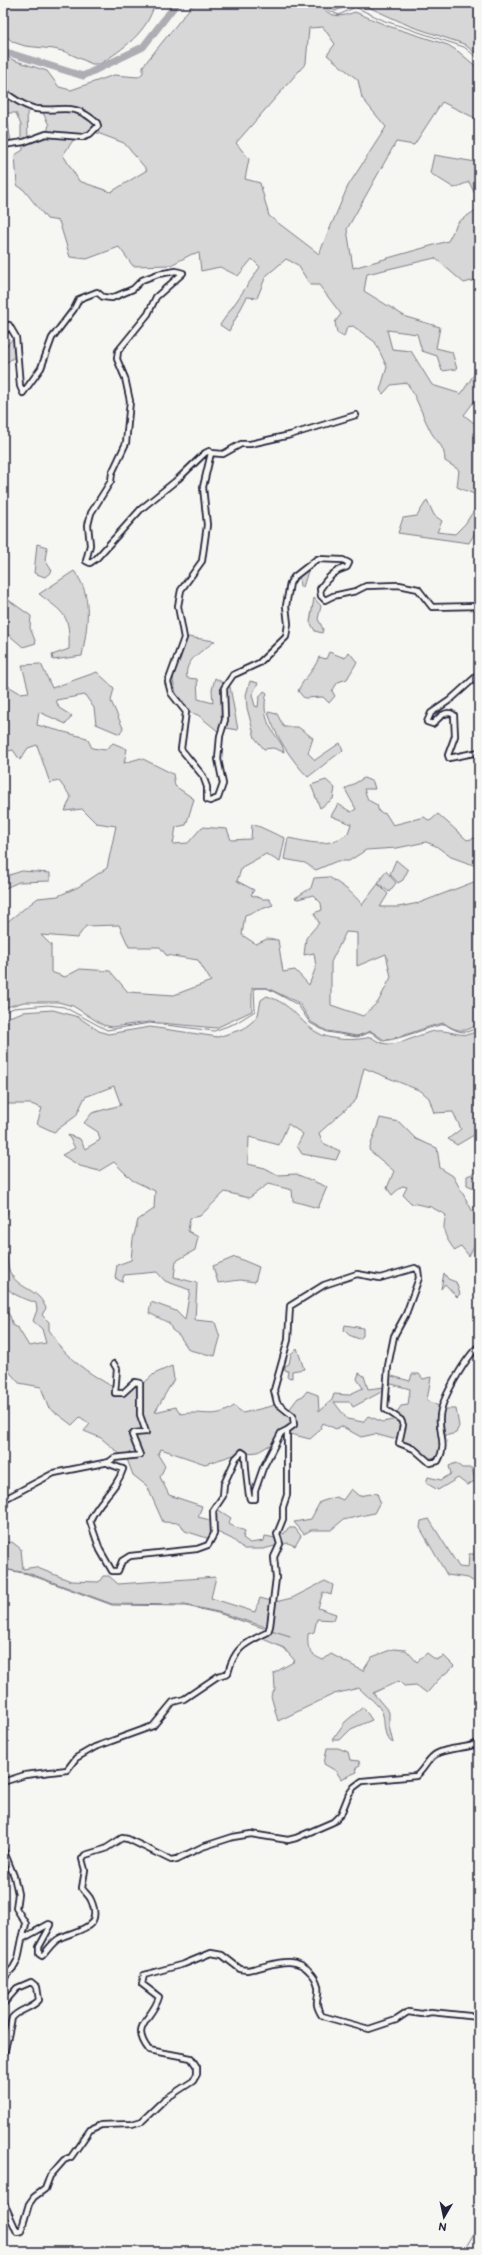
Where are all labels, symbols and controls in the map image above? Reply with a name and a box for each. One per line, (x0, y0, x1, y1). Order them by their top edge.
north arrow (424, 2197, 464, 2237)
text: N (437, 2219, 448, 2233)

